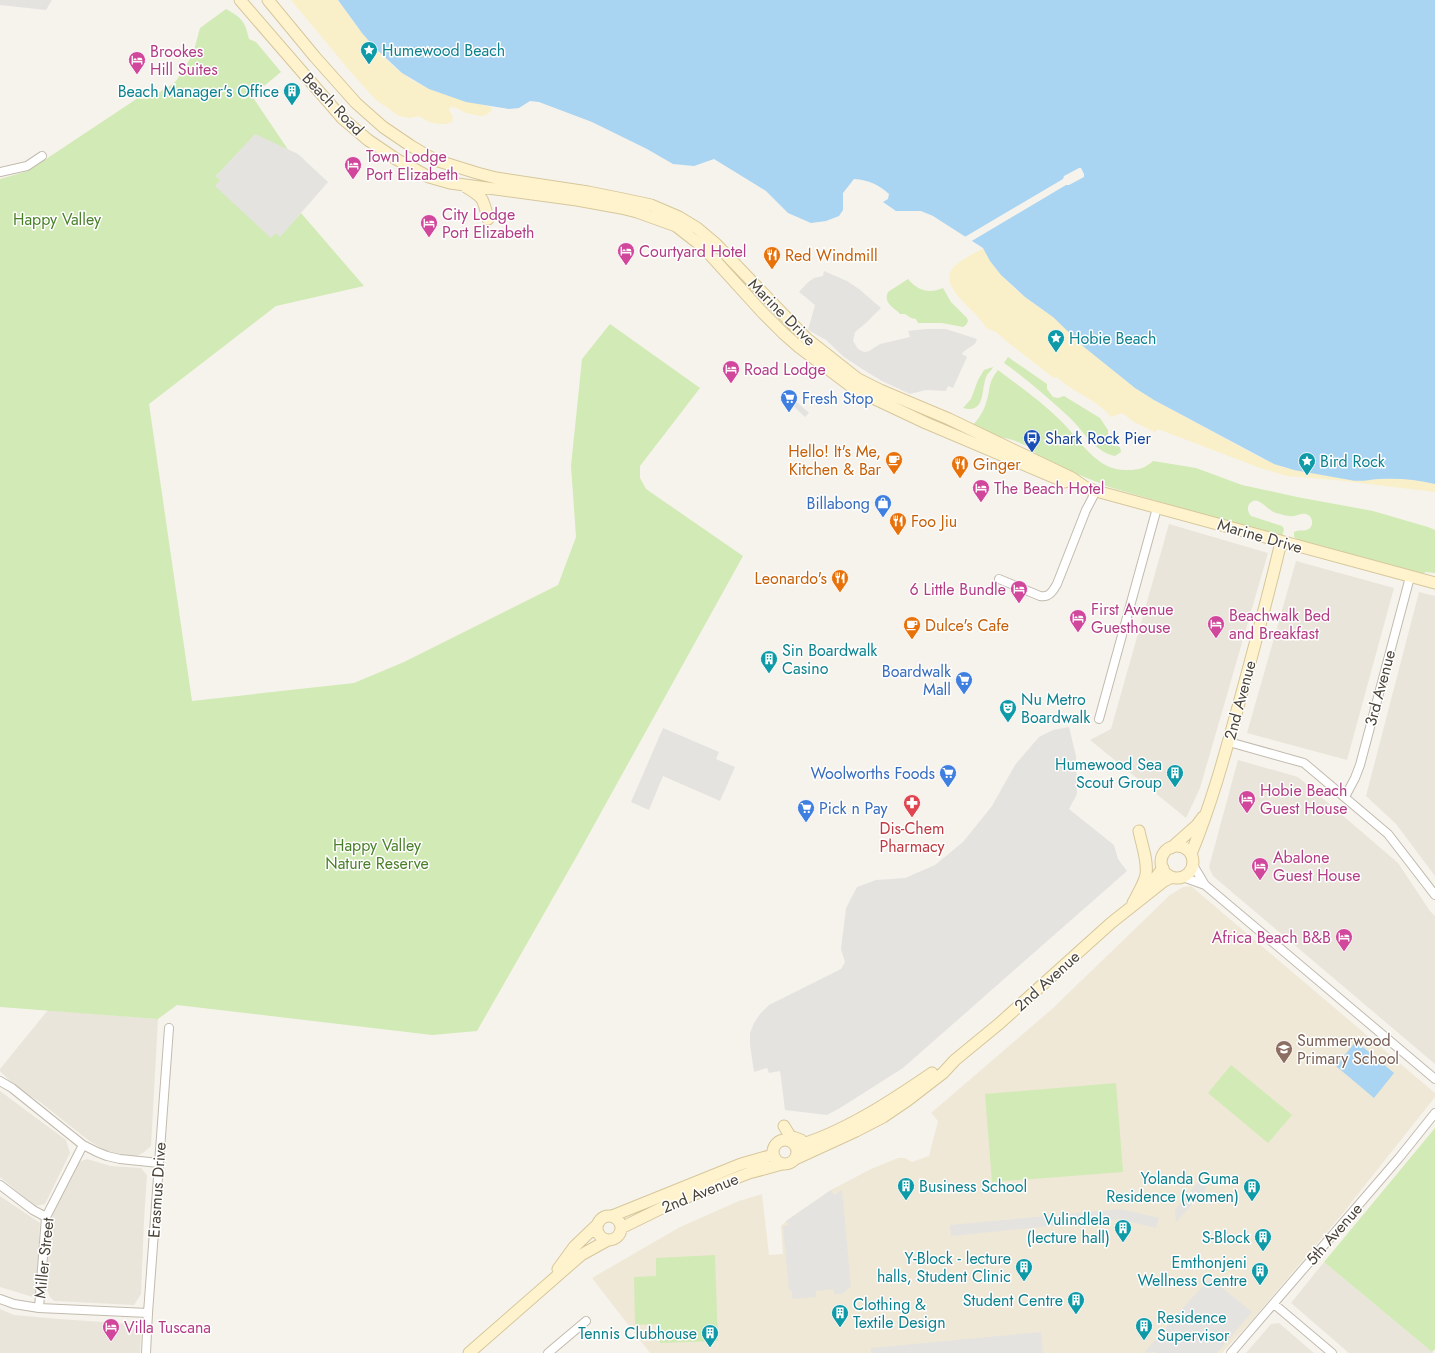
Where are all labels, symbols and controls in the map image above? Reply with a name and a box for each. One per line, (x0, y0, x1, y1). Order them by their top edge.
place label: Humewood Beach (382, 39, 505, 62)
place label: Brookes Hill Suites (150, 40, 218, 81)
place icon: Humewood Beach (359, 40, 379, 65)
hotel icon: Brookes Hill Suites (127, 50, 147, 75)
street label: Beach Road (297, 67, 369, 141)
place label: Beach Manager's Office (118, 80, 279, 103)
building icon: Beach Manager's Office (282, 81, 302, 106)
place label: Town Lodge Port Elizabeth (366, 145, 458, 186)
hotel icon: Town Lodge Port Elizabeth (343, 155, 363, 180)
place label: City Lodge Port Elizabeth (442, 203, 534, 244)
park label: Happy Valley (13, 208, 102, 231)
hotel icon: City Lodge Port Elizabeth (419, 213, 439, 238)
place label: Courtyard Hotel (639, 240, 747, 263)
hotel icon: Courtyard Hotel (616, 241, 636, 266)
place label: Red Windmill (785, 244, 878, 267)
restaurant icon: Red Windmill (762, 245, 782, 270)
street label: Marine Drive (743, 273, 821, 351)
place label: Hobie Beach (1069, 327, 1156, 350)
place icon: Hobie Beach (1046, 328, 1066, 353)
place label: Road Lodge (744, 358, 826, 381)
hotel icon: Road Lodge (721, 359, 741, 384)
place label: Fresh Stop (802, 387, 873, 410)
supermarket icon: Fresh Stop (779, 388, 799, 413)
place label: Shark Rock Pier (1045, 427, 1152, 450)
bus stop icon: Shark Rock Pier (1022, 428, 1042, 453)
place label: Hello! It's Me, Kitchen & Bar (788, 440, 882, 481)
cafe icon: Hello! It's Me, Kitchen & Bar (884, 450, 904, 475)
place label: Bird Rock (1320, 450, 1386, 473)
place icon: Bird Rock (1297, 451, 1317, 476)
place label: Ginger (973, 453, 1021, 476)
restaurant icon: Ginger (950, 454, 970, 479)
place label: The Beach Hotel (994, 477, 1105, 500)
hotel icon: The Beach Hotel (971, 478, 991, 503)
place label: Billabong (806, 492, 870, 515)
shop icon: Billabong (873, 493, 893, 518)
place label: Foo Jiu (911, 510, 957, 533)
restaurant icon: Foo Jiu (888, 511, 908, 536)
street label: Marine Drive (1215, 513, 1305, 559)
place label: Leonardo's (754, 567, 827, 590)
restaurant icon: Leonardo's (830, 568, 850, 593)
place label: 6 Little Bundle (909, 578, 1006, 601)
hotel icon: 6 Little Bundle (1009, 579, 1029, 604)
place label: First Avenue Guesthouse (1091, 598, 1174, 639)
place label: Beachwalk Bed and Breakfast (1229, 604, 1330, 645)
hotel icon: First Avenue Guesthouse (1068, 608, 1088, 633)
place label: Dulce's Cafe (925, 614, 1009, 637)
hotel icon: Beachwalk Bed and Breakfast (1206, 614, 1226, 639)
cafe icon: Dulce's Cafe (902, 615, 922, 640)
place label: Sin Boardwalk Casino (782, 639, 878, 680)
street label: 3rd Avenue (1359, 647, 1401, 729)
building icon: Sin Boardwalk Casino (759, 649, 779, 674)
street label: 2nd Avenue (1218, 658, 1262, 742)
place label: Boardwalk Mall (882, 660, 952, 701)
supermarket icon: Boardwalk Mall (954, 670, 974, 695)
place label: Nu Metro Boardwalk (1021, 688, 1091, 729)
theatre icon: Nu Metro Boardwalk (998, 698, 1018, 723)
place label: Humewood Sea Scout Group (1055, 753, 1162, 794)
place label: Woolworths Foods (810, 762, 935, 785)
supermarket icon: Woolworths Foods (938, 763, 958, 788)
building icon: Humewood Sea Scout Group (1165, 763, 1185, 788)
place label: Hobie Beach Guest House (1260, 779, 1347, 820)
hotel icon: Hobie Beach Guest House (1237, 789, 1257, 814)
pharmacy icon: Dis-Chem Pharmacy (902, 793, 922, 818)
place label: Pick n Pay (819, 797, 889, 820)
supermarket icon: Pick n Pay (796, 798, 816, 823)
place label: Dis-Chem Pharmacy (879, 817, 946, 858)
park label: Happy Valley Nature Reserve (325, 834, 429, 875)
place label: Abalone Guest House (1273, 846, 1360, 887)
hotel icon: Abalone Guest House (1250, 856, 1270, 881)
place label: Africa Beach B&B (1212, 926, 1331, 949)
hotel icon: Africa Beach B&B (1334, 927, 1354, 952)
street label: 2nd Avenue (1009, 945, 1085, 1017)
place label: Summerwood Primary School (1297, 1029, 1399, 1070)
school or university icon: Summerwood Primary School (1274, 1039, 1294, 1064)
street label: Erasmus Drive (142, 1141, 172, 1239)
street label: 2nd Avenue (658, 1167, 742, 1219)
place label: Yolanda Guma Residence (women) (1106, 1167, 1239, 1208)
place label: Business School (919, 1175, 1027, 1198)
building icon: Business School (896, 1176, 916, 1201)
building icon: Yolanda Guma Residence (women) (1242, 1177, 1262, 1202)
street label: 5th Avenue (1300, 1198, 1368, 1270)
place label: Vulindlela (lecture hall) (1027, 1208, 1110, 1249)
street label: Miller Street (28, 1216, 60, 1300)
building icon: Vulindlela (lecture hall) (1113, 1218, 1133, 1243)
place label: S-Block (1202, 1226, 1251, 1249)
building icon: S-Block (1253, 1227, 1273, 1252)
place label: Y-Block - lecture halls, Student Clinic (877, 1247, 1011, 1288)
place label: Emthonjeni Wellness Centre (1138, 1251, 1247, 1292)
building icon: Y-Block - lecture halls, Student Clinic (1014, 1257, 1034, 1282)
building icon: Emthonjeni Wellness Centre (1250, 1261, 1270, 1286)
place label: Student Centre (963, 1289, 1063, 1312)
building icon: Student Centre (1066, 1290, 1086, 1315)
place label: Clothing & Textile Design (853, 1293, 946, 1334)
building icon: Clothing & Textile Design (830, 1303, 850, 1328)
place label: Residence Supervisor (1157, 1306, 1230, 1347)
place label: Villa Tuscana (124, 1316, 211, 1339)
building icon: Residence Supervisor (1134, 1316, 1154, 1341)
hotel icon: Villa Tuscana (101, 1317, 121, 1342)
place label: Tennis Clubhouse (578, 1322, 697, 1345)
building icon: Tennis Clubhouse (700, 1323, 720, 1348)

